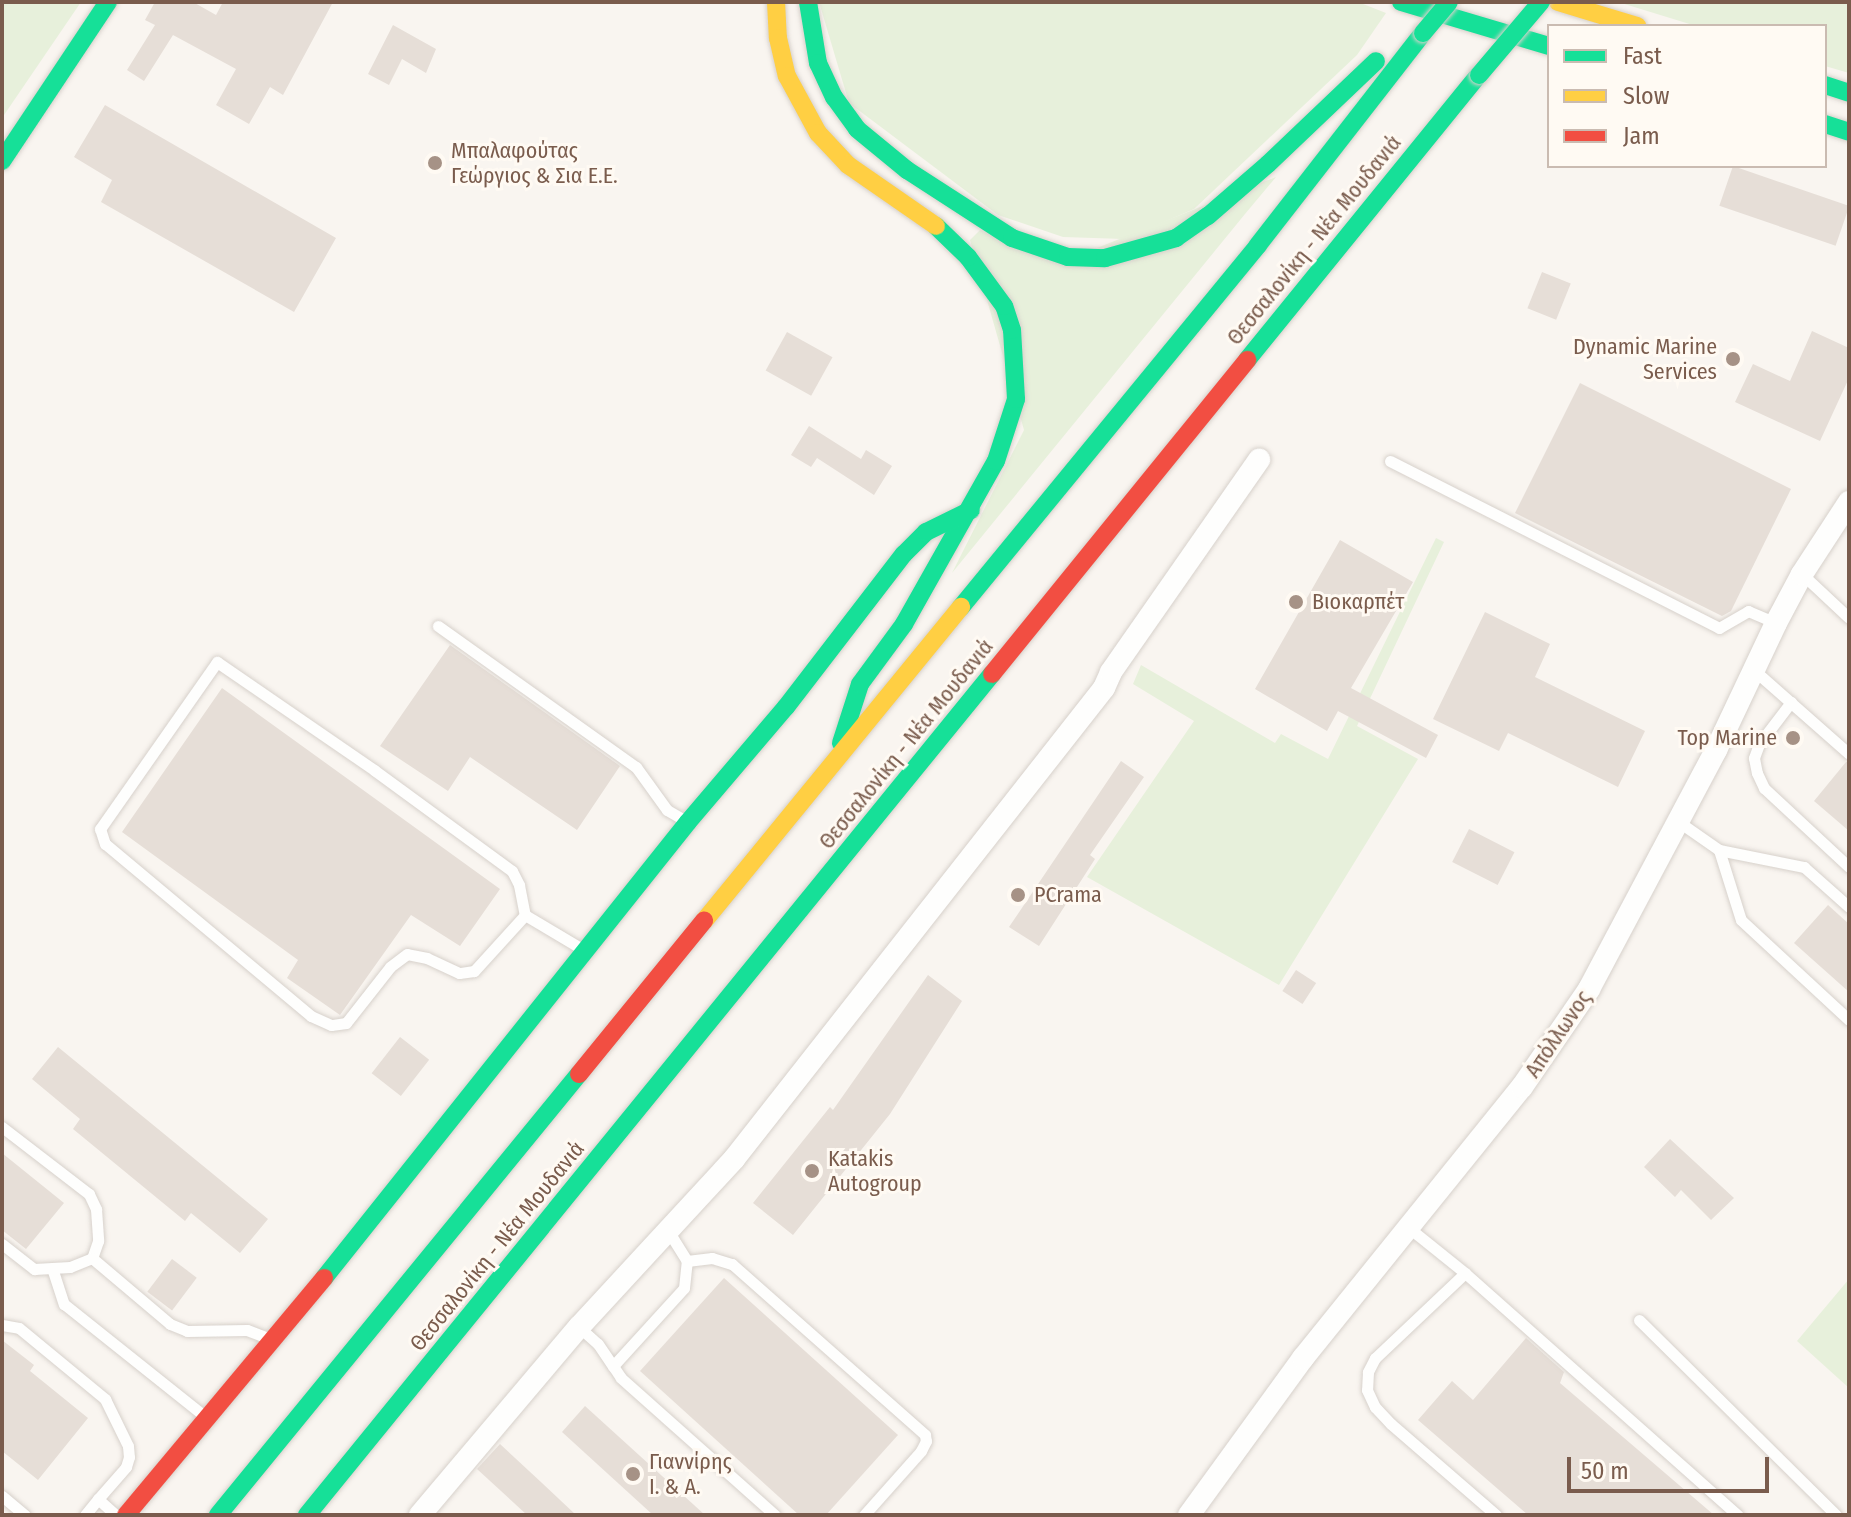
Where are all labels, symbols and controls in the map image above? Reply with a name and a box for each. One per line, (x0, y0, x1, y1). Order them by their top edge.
legend (1547, 24, 1827, 168)
text: Fast (1623, 42, 1662, 70)
text: Slow (1623, 82, 1669, 110)
text: Jam (1623, 122, 1660, 150)
street label: Θεσσαλονίκη - Νέα Μουδανιά (1221, 130, 1407, 350)
place label: Μπαλαφούτας Γεώργιος & Σια Ε.Ε. (451, 137, 618, 188)
marker: Μπαλαφούτας Γεώργιος & Σια Ε.Ε. (426, 154, 444, 172)
place label: Dynamic Marine Services (1573, 333, 1717, 384)
marker: Dynamic Marine Services (1724, 350, 1742, 368)
place label: Βιοκαρπέτ (1312, 589, 1404, 615)
marker: Βιοκαρπέτ (1287, 593, 1305, 611)
street label: Θεσσαλονίκη - Νέα Μουδανιά (813, 634, 999, 854)
place label: Top Marine (1677, 725, 1777, 751)
marker: Top Marine (1784, 729, 1802, 747)
place label: PCrama (1034, 882, 1102, 908)
marker: PCrama (1009, 886, 1027, 904)
street label: Απόλλωνος (1519, 985, 1597, 1083)
street label: Θεσσαλονίκη - Νέα Μουδανιά (404, 1136, 590, 1356)
place label: Katakis Autogroup (828, 1145, 922, 1196)
marker: Katakis Autogroup (803, 1162, 821, 1180)
scale bar (1571, 1441, 1773, 1491)
place label: Γιαννίρης Ι. & Α. (649, 1448, 732, 1500)
text: 50 m (1581, 1457, 1629, 1485)
marker: Γιαννίρης Ι. & Α. (624, 1465, 642, 1483)

